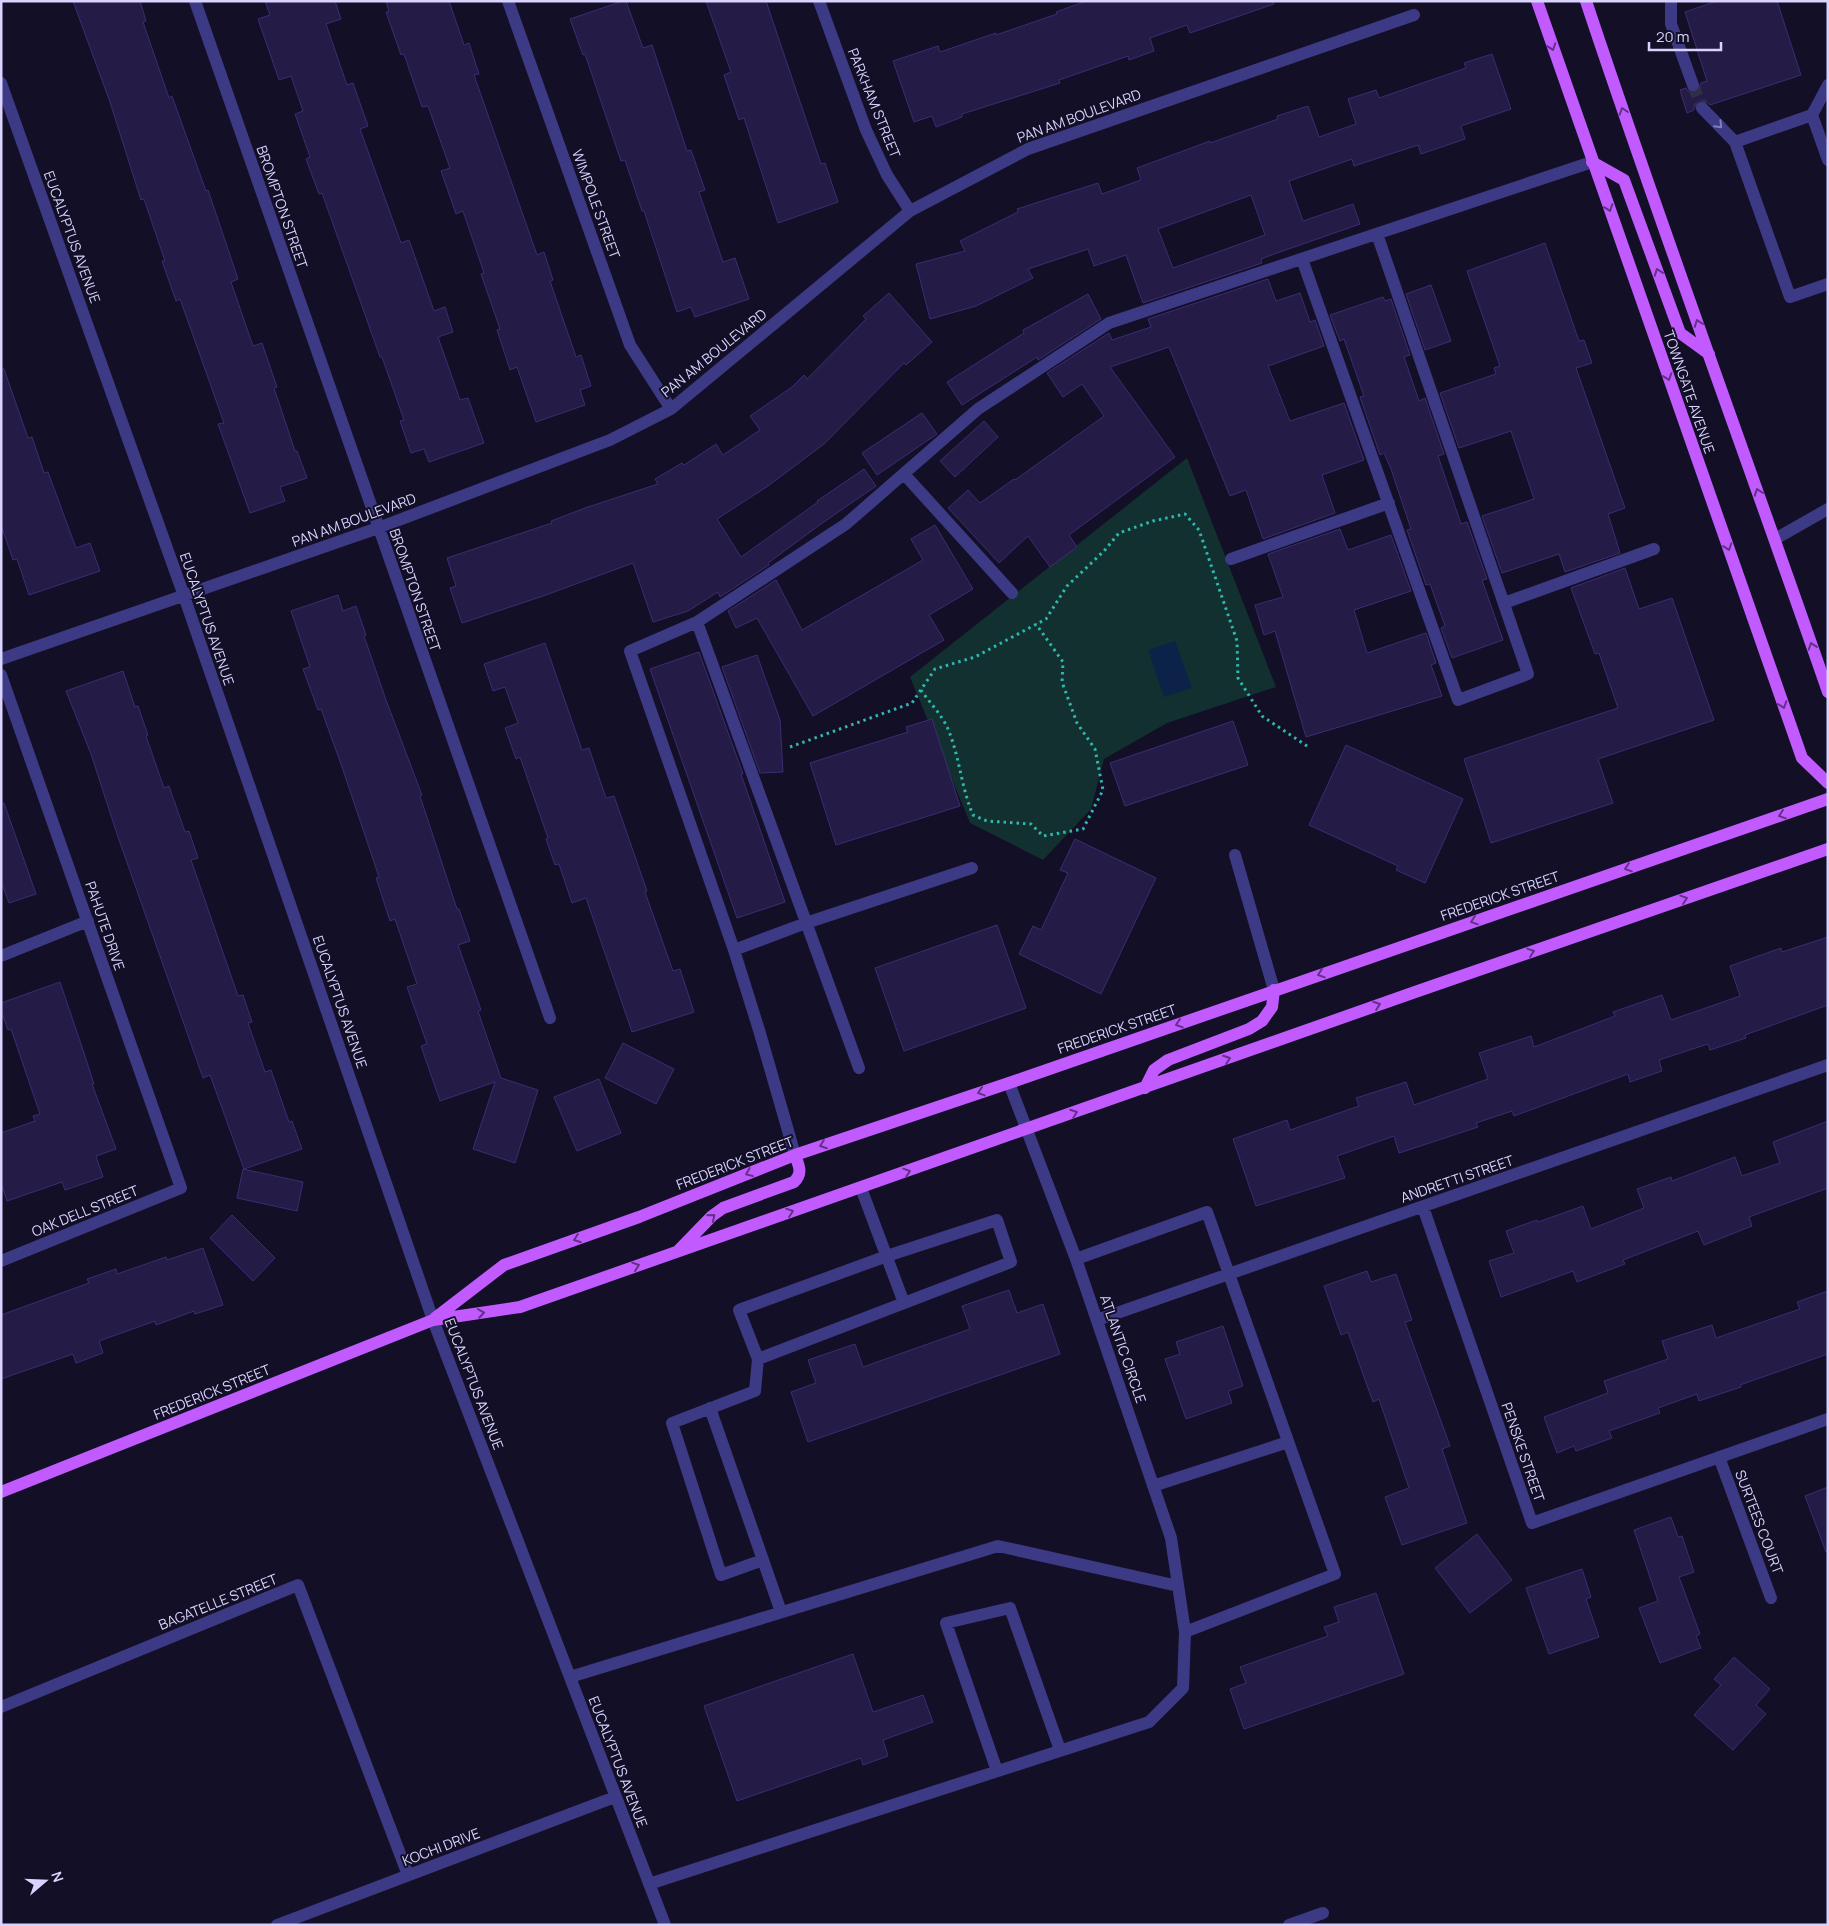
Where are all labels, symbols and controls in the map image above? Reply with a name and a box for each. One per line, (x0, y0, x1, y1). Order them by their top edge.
scale bar (1649, 20, 1722, 52)
text: 20 m (1656, 26, 1689, 47)
one-way arrow (1547, 43, 1557, 51)
street label: PARKHAM STREET (844, 45, 905, 161)
street label: PAN AM BOULEVARD (1014, 84, 1143, 147)
one-way arrow (1618, 107, 1628, 115)
one-way arrow (1713, 119, 1722, 128)
street label: BROMPTON STREET (253, 143, 313, 271)
street label: WIMPOLE STREET (568, 147, 625, 262)
street label: EUCALYPTUS AVENUE (40, 168, 105, 306)
one-way arrow (1603, 203, 1613, 211)
one-way arrow (1654, 268, 1664, 276)
street label: PAN AM BOULEVARD (657, 304, 770, 401)
one-way arrow (1694, 319, 1704, 328)
street label: TOWNGATE AVENUE (1659, 328, 1719, 456)
one-way arrow (1662, 373, 1672, 381)
street label: PAN AM BOULEVARD (289, 488, 418, 551)
one-way arrow (1754, 489, 1764, 497)
street label: BROMPTON STREET (386, 526, 446, 654)
one-way arrow (1722, 543, 1732, 551)
street label: EUCALYPTUS AVENUE (176, 550, 239, 688)
one-way arrow (1808, 642, 1818, 651)
one-way arrow (1777, 701, 1787, 709)
one-way arrow (1778, 809, 1786, 819)
one-way arrow (1624, 862, 1633, 872)
street label: FREDERICK STREET (1438, 866, 1562, 925)
street label: PAHUTE DRIVE (81, 879, 130, 973)
one-way arrow (1679, 895, 1688, 905)
one-way arrow (1471, 915, 1479, 925)
street label: EUCALYPTUS AVENUE (309, 933, 372, 1071)
one-way arrow (1526, 948, 1534, 958)
one-way arrow (1317, 968, 1325, 978)
street label: FREDERICK STREET (1055, 999, 1179, 1058)
one-way arrow (1372, 1001, 1380, 1011)
one-way arrow (1175, 1018, 1183, 1028)
one-way arrow (1222, 1055, 1230, 1065)
one-way arrow (978, 1086, 986, 1096)
one-way arrow (1069, 1109, 1077, 1119)
street label: FREDERICK STREET (673, 1131, 797, 1194)
one-way arrow (820, 1139, 828, 1149)
street label: ANDRETTI STREET (1398, 1150, 1517, 1207)
one-way arrow (746, 1167, 754, 1177)
one-way arrow (902, 1168, 910, 1178)
street label: OAK DELL STREET (29, 1180, 142, 1241)
one-way arrow (785, 1208, 793, 1218)
one-way arrow (706, 1214, 715, 1223)
one-way arrow (573, 1233, 581, 1243)
one-way arrow (632, 1262, 640, 1272)
street label: ATLANTIC CIRCLE (1096, 1292, 1151, 1406)
one-way arrow (477, 1308, 486, 1318)
street label: EUCALYPTUS AVENUE (441, 1315, 508, 1452)
street label: FREDERICK STREET (151, 1359, 274, 1424)
street label: PENSKE STREET (1498, 1400, 1550, 1505)
street label: SURTEES COURT (1731, 1467, 1788, 1577)
street label: BAGATELLE STREET (156, 1569, 281, 1634)
street label: EUCALYPTUS AVENUE (585, 1693, 652, 1830)
street label: KOCHI DRIVE (399, 1823, 482, 1870)
north arrow (20, 1856, 70, 1906)
text: N (47, 1869, 68, 1884)

